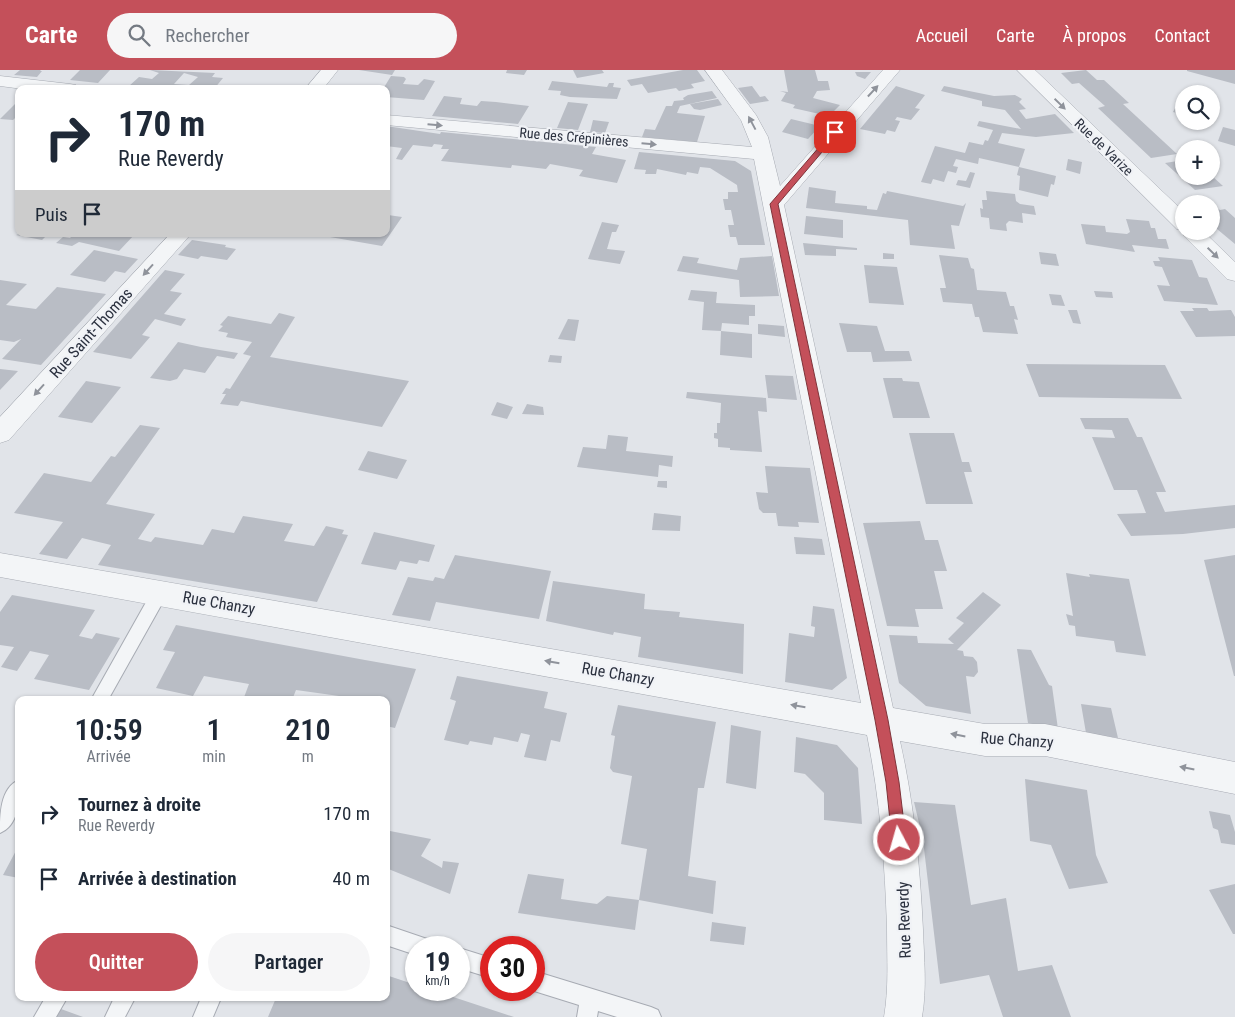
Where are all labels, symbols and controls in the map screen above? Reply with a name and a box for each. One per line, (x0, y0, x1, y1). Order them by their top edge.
search box (107, 13, 457, 58)
text: Carte (25, 21, 77, 49)
icon: search (125, 21, 153, 49)
text: Rechercher (165, 24, 249, 47)
text: Accueil (916, 25, 968, 46)
text: Carte (996, 25, 1035, 46)
text: À propos (1063, 25, 1126, 46)
text: Contact (1154, 25, 1210, 46)
map controls (1175, 85, 1220, 240)
button: search (1175, 85, 1220, 130)
one-way arrow (867, 86, 879, 98)
one-way arrow (1054, 98, 1066, 110)
text: 170 m (118, 104, 205, 145)
icon: right (35, 105, 100, 170)
pin (814, 111, 856, 153)
street label: Rue de Varize (1071, 115, 1137, 179)
one-way arrow (748, 116, 756, 131)
icon: arrive (821, 118, 849, 146)
one-way arrow (427, 121, 443, 129)
street label: Rue des Crépinières (519, 124, 629, 150)
one-way arrow (641, 140, 657, 148)
button: + (1175, 140, 1220, 185)
text: Rue Reverdy (118, 146, 224, 171)
button: − (1175, 195, 1220, 240)
icon: arrive (78, 200, 106, 228)
text: Puis (35, 203, 68, 226)
one-way arrow (1207, 247, 1219, 259)
one-way arrow (143, 263, 154, 276)
street label: Rue Saint-Thomas (46, 284, 136, 382)
one-way arrow (33, 384, 45, 396)
street label: Rue Chanzy (181, 587, 257, 619)
one-way arrow (544, 658, 560, 666)
street label: Rue Chanzy (580, 658, 656, 690)
one-way arrow (790, 701, 806, 709)
text: 10:59 (74, 712, 143, 747)
text: 1 (206, 712, 222, 747)
text: 210 (285, 712, 330, 747)
street label: Rue Chanzy (980, 728, 1055, 752)
one-way arrow (950, 730, 966, 738)
text: Arrivée (86, 747, 131, 766)
text: min (202, 747, 226, 766)
text: m (302, 747, 314, 766)
one-way arrow (1180, 764, 1195, 772)
text: Tournez à droite (78, 793, 201, 816)
icon: right (35, 800, 63, 828)
text: 170 m (323, 802, 370, 825)
position arrow (872, 813, 924, 865)
text: Rue Reverdy (78, 816, 155, 835)
icon: arrive (35, 865, 63, 893)
text: Arrivée à destination (78, 867, 237, 890)
text: 40 m (333, 867, 370, 890)
street label: Rue Reverdy (893, 881, 915, 959)
button: Quitter (35, 933, 198, 991)
button: Partager (208, 933, 370, 991)
speed limit sign: 30 (480, 936, 545, 1001)
text: 19 (425, 948, 450, 977)
text: km/h (425, 974, 450, 988)

